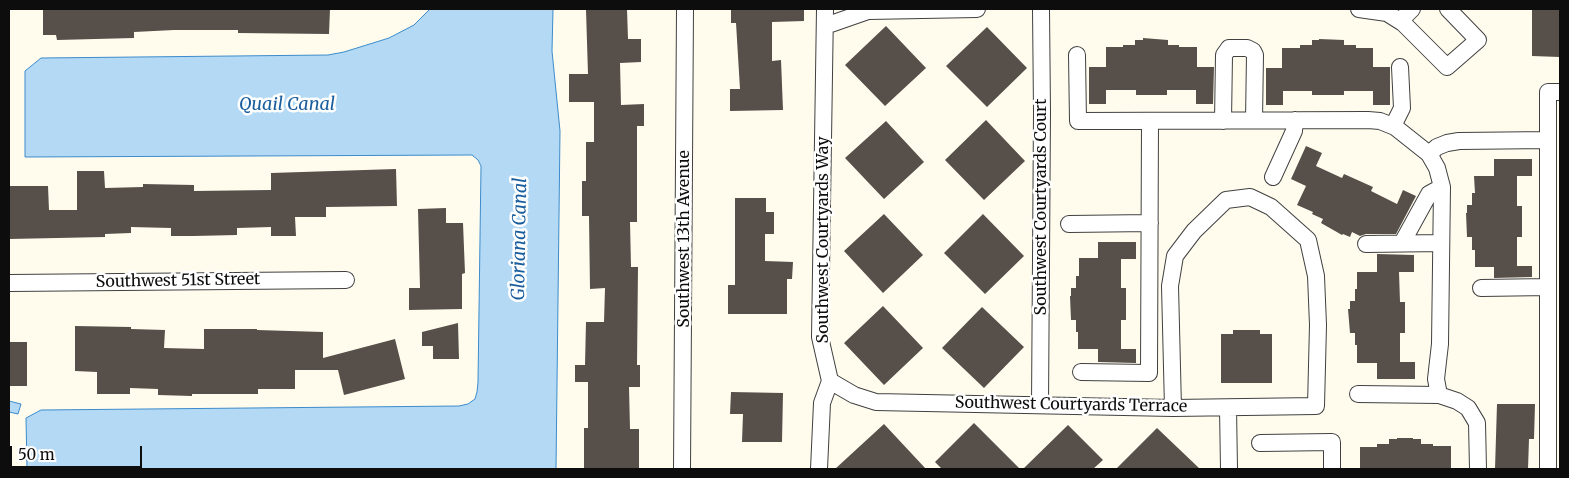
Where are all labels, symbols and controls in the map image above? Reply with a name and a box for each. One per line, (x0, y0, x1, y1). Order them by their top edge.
water label: Quail Canal (239, 94, 335, 116)
street label: Southwest Courtyards Court (1031, 99, 1051, 315)
street label: Southwest Courtyards Way (813, 137, 833, 343)
street label: Southwest 13th Avenue (674, 150, 694, 328)
water label: Gloriana Canal (508, 177, 532, 301)
street label: Southwest 51st Street (96, 270, 260, 292)
street label: Southwest Courtyards Terrace (955, 393, 1187, 417)
scale bar (12, 436, 145, 468)
text: 50 m (18, 445, 55, 464)

